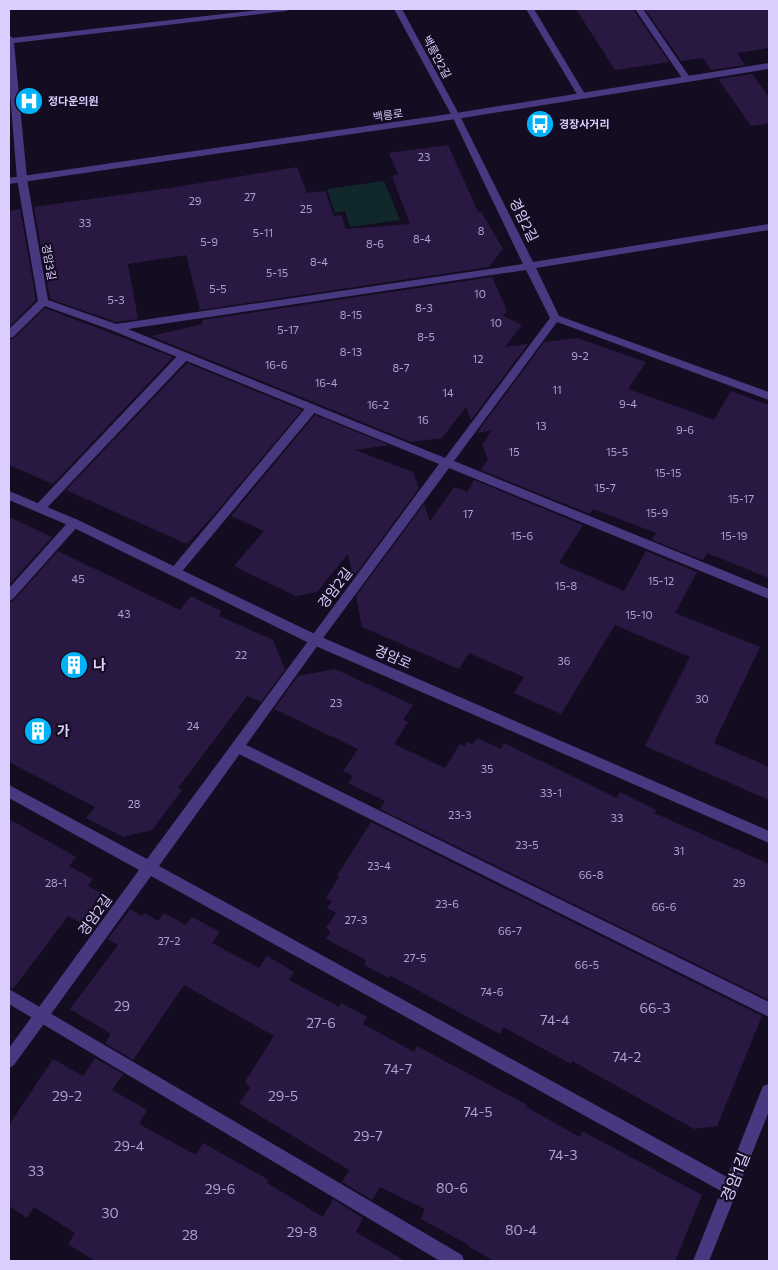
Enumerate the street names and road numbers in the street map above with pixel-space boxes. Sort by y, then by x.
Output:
street label: 백릉안2길 [421,33,454,80]
street label: 백릉로 [372,106,404,123]
street label: 경암2길 [507,195,542,244]
street label: 경암3길 [40,243,59,281]
street label: 경암2길 [314,564,355,611]
street label: 경암로 [372,641,414,672]
street label: 경암2길 [74,891,115,938]
street label: 경암1길 [716,1150,753,1204]

